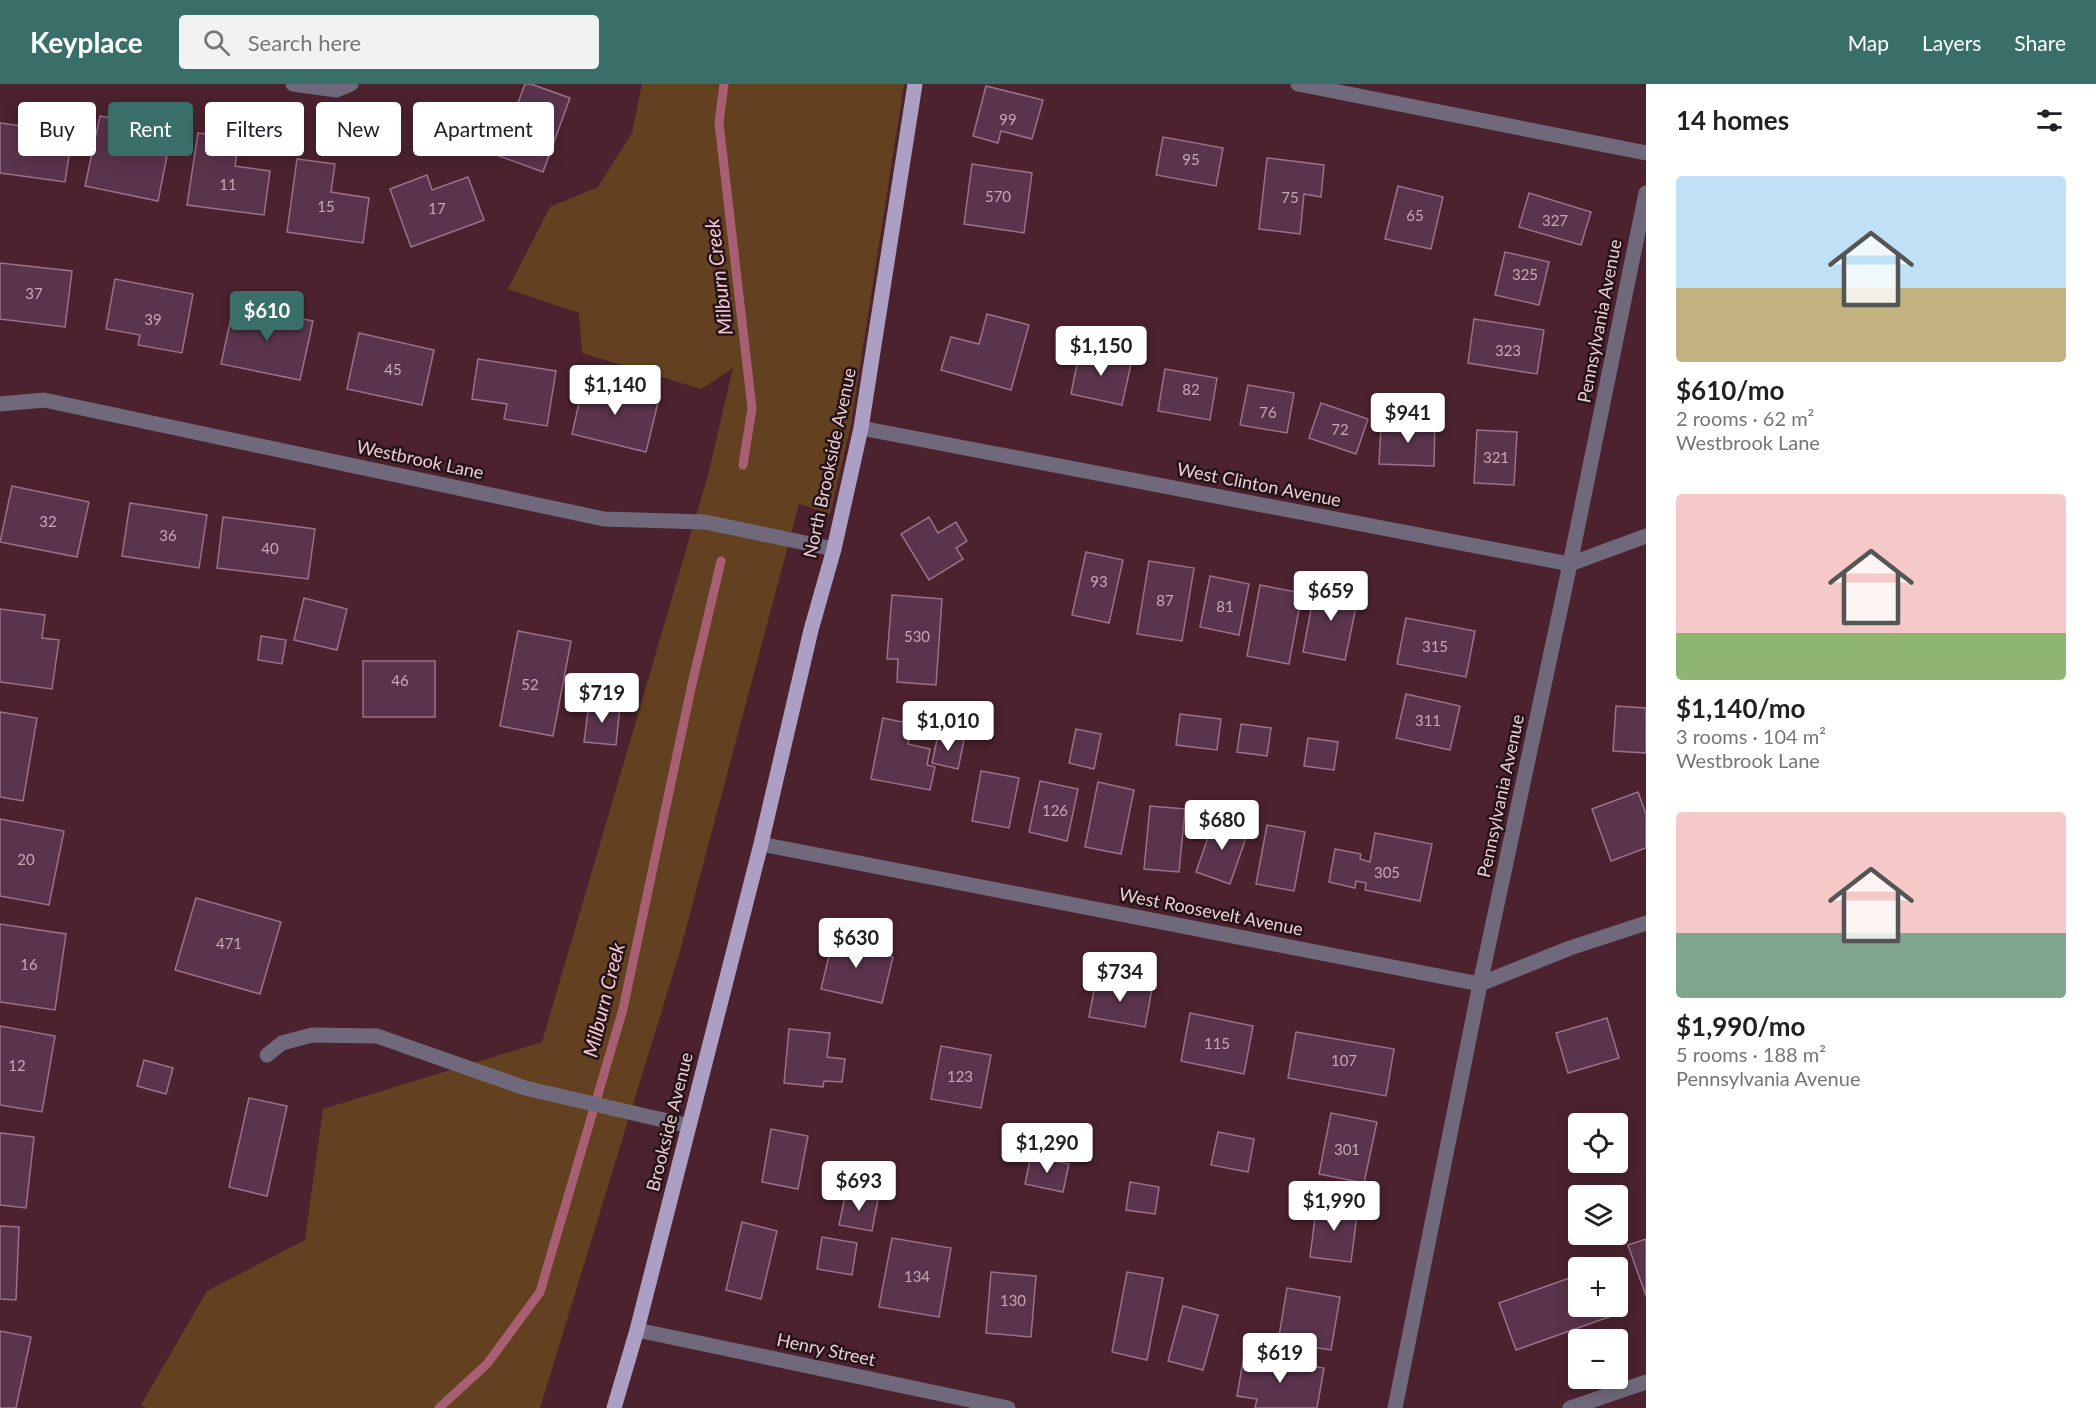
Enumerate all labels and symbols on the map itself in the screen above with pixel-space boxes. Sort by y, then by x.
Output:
house number: 99 [999,110,1017,128]
house number: 95 [1182,150,1200,168]
house number: 11 [219,175,237,193]
house number: 570 [985,187,1011,205]
house number: 75 [1281,188,1299,206]
house number: 15 [317,197,335,215]
house number: 17 [428,199,446,217]
house number: 65 [1406,206,1424,224]
house number: 327 [1542,211,1568,229]
water label: Milburn Creek [699,217,737,337]
street label: Pennsylvania Avenue [1572,237,1626,404]
house number: 325 [1512,265,1538,283]
house number: 37 [25,284,43,302]
pin: $610 [231,291,303,342]
house number: 39 [144,310,162,328]
pin: $1,150 [1052,326,1150,377]
house number: 323 [1495,341,1521,359]
house number: 45 [384,360,402,378]
pin: $1,140 [566,365,664,416]
street label: North Brookside Avenue [798,366,860,560]
house number: 82 [1182,380,1200,398]
pin: $941 [1372,393,1444,444]
house number: 76 [1259,403,1277,421]
house number: 72 [1331,420,1349,438]
street label: Westbrook Lane [355,435,486,483]
house number: 321 [1483,448,1509,466]
street label: West Clinton Avenue [1175,457,1343,511]
house number: 32 [39,512,57,530]
house number: 36 [159,526,177,544]
house number: 40 [261,539,279,557]
pin: $659 [1295,571,1367,622]
house number: 93 [1090,572,1108,590]
house number: 87 [1156,591,1174,609]
house number: 81 [1216,597,1234,615]
house number: 530 [904,627,930,645]
house number: 315 [1422,637,1448,655]
house number: 46 [391,671,409,689]
pin: $719 [566,673,638,724]
house number: 52 [521,675,539,693]
pin: $1,010 [899,701,997,752]
house number: 311 [1415,711,1441,729]
street label: Pennsylvania Avenue [1472,712,1528,879]
pin: $680 [1186,800,1258,851]
house number: 126 [1042,801,1068,819]
house number: 20 [17,850,35,868]
house number: 305 [1374,863,1400,881]
street label: West Roosevelt Avenue [1117,882,1305,940]
pin: $630 [820,918,892,969]
house number: 471 [216,934,242,952]
water label: Milburn Creek [577,940,629,1059]
pin: $734 [1084,952,1156,1003]
house number: 16 [20,955,38,973]
house number: 115 [1204,1034,1230,1052]
street label: Brookside Avenue [641,1050,697,1194]
house number: 107 [1331,1051,1357,1069]
house number: 12 [8,1056,26,1074]
house number: 123 [947,1067,973,1085]
pin: $1,290 [998,1123,1096,1174]
house number: 301 [1334,1140,1360,1158]
pin: $693 [823,1161,895,1212]
pin: $1,990 [1285,1181,1383,1232]
house number: 134 [904,1267,930,1285]
house number: 130 [1000,1291,1026,1309]
street label: Henry Street [775,1328,878,1370]
pin: $619 [1244,1333,1316,1384]

